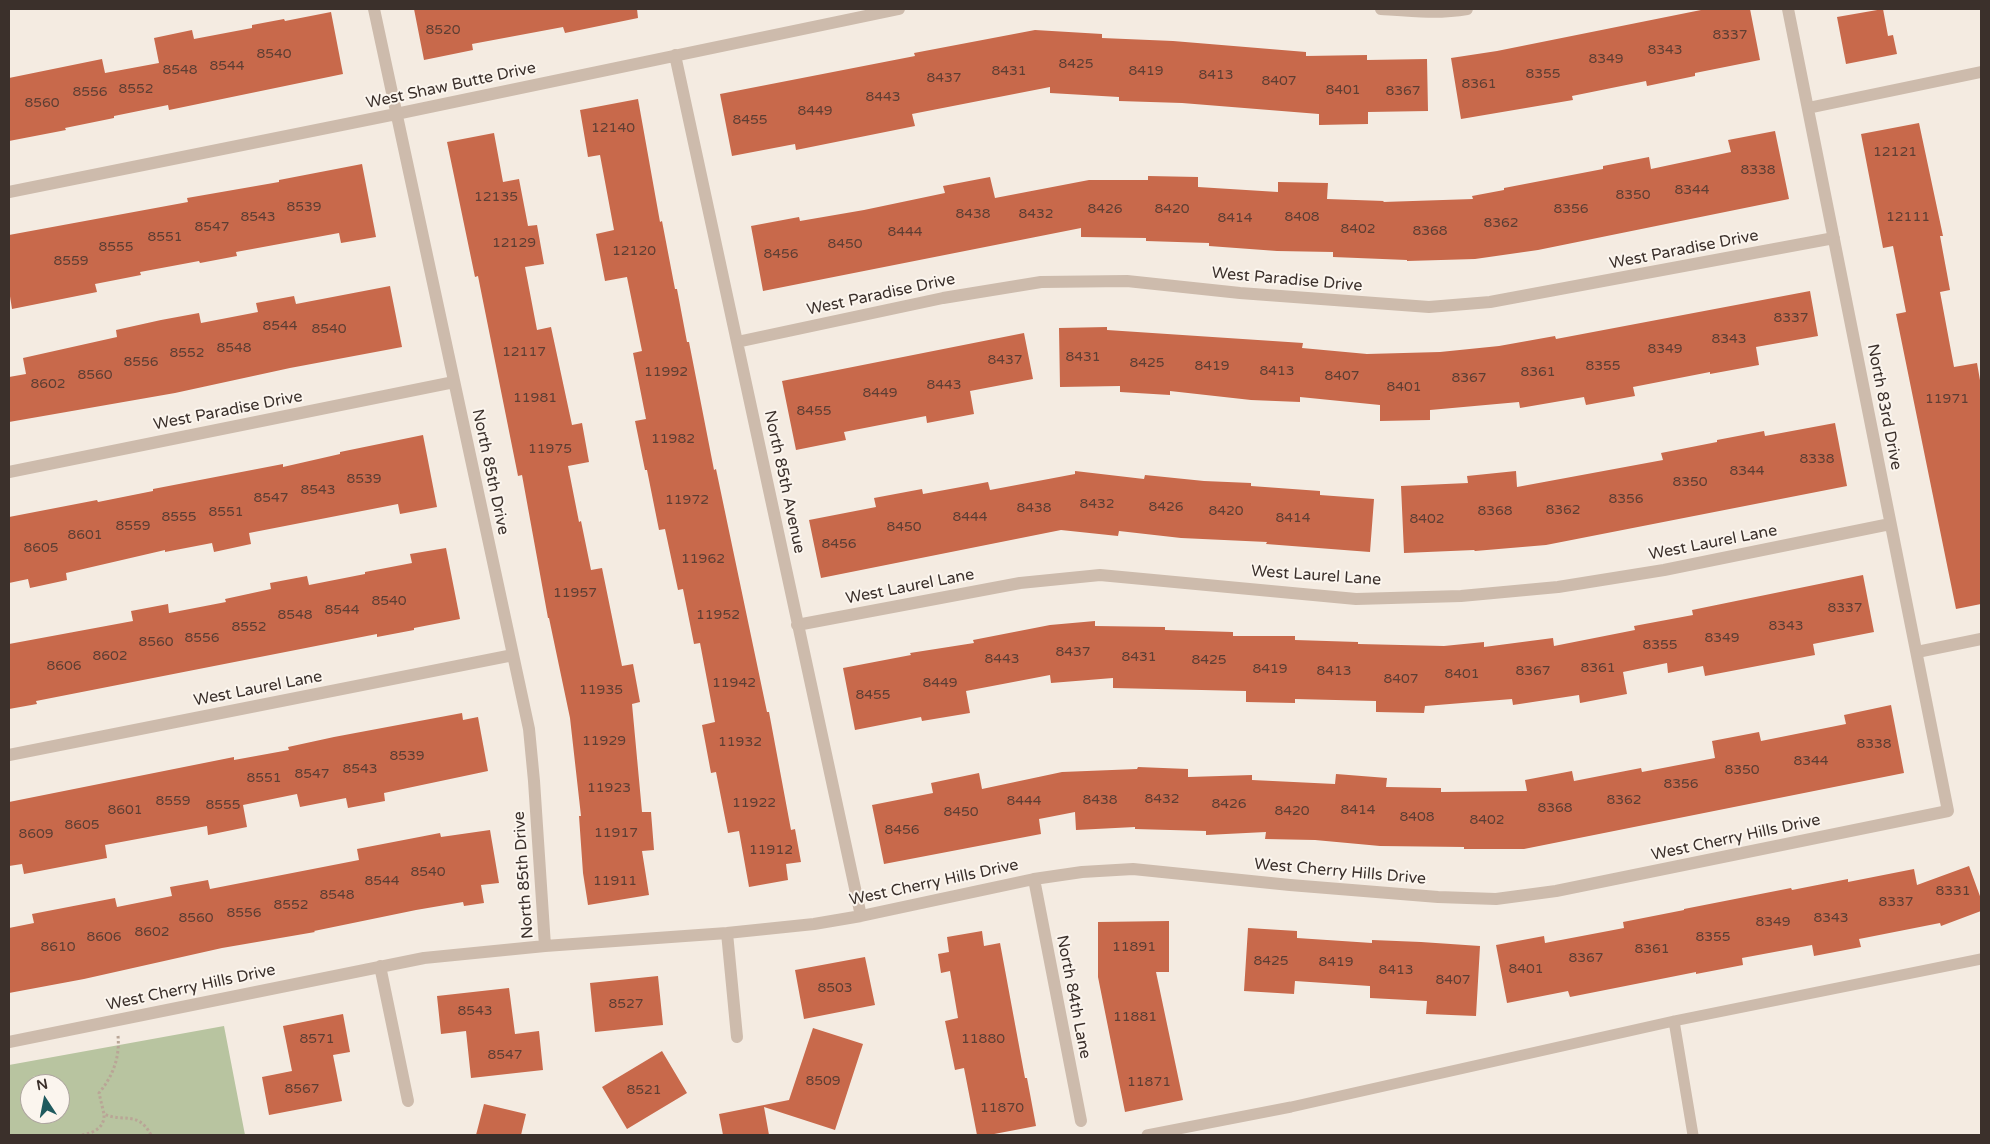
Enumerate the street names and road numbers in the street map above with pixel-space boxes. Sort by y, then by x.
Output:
street label: West Shaw Butte Drive [364,59,538,113]
street label: West Paradise Drive [1608,226,1760,274]
street label: West Paradise Drive [1211,264,1363,296]
street label: West Paradise Drive [805,270,957,320]
street label: North 83rd Drive [1862,342,1906,472]
street label: West Paradise Drive [152,387,304,435]
street label: North 85th Drive [467,407,513,537]
street label: North 85th Avenue [759,409,809,555]
street label: West Laurel Lane [1647,521,1779,565]
street label: West Laurel Lane [1250,562,1382,590]
street label: West Laurel Lane [844,565,976,609]
street label: West Laurel Lane [192,667,324,711]
street label: North 85th Drive [510,810,538,940]
street label: West Cherry Hills Drive [1650,811,1822,865]
street label: West Cherry Hills Drive [1253,855,1427,889]
street label: West Cherry Hills Drive [848,856,1020,910]
street label: North 84th Lane [1052,934,1094,1060]
street label: West Cherry Hills Drive [105,961,277,1015]

